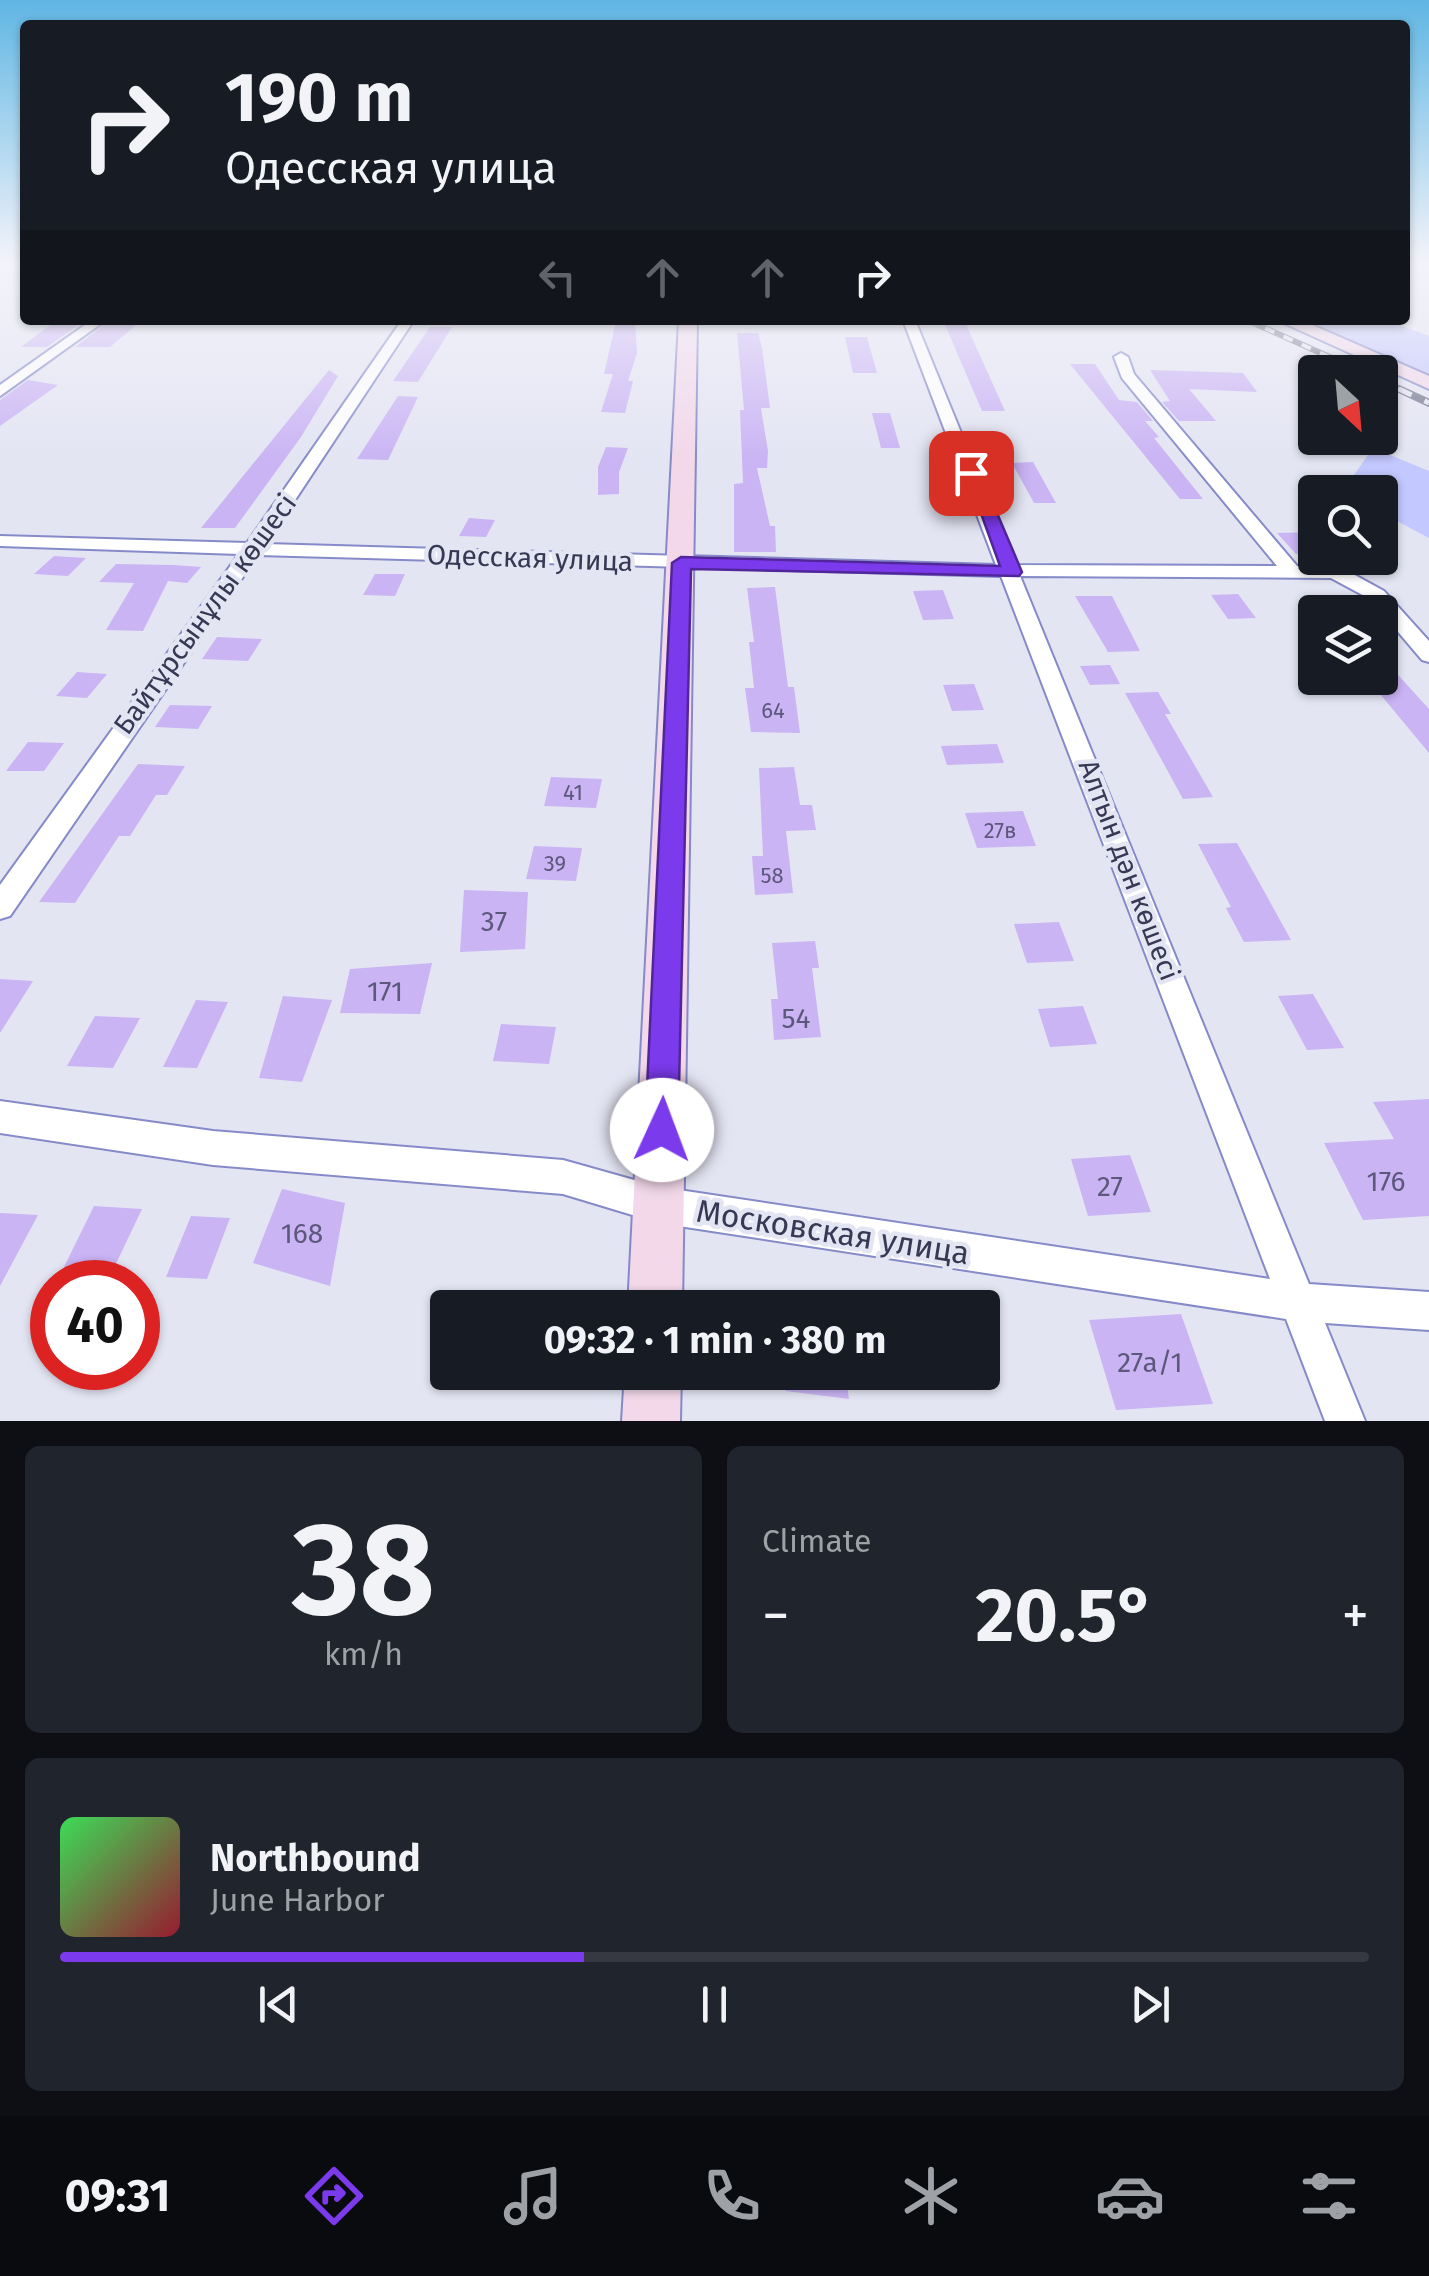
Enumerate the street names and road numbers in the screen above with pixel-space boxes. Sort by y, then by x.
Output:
street label: Байтұрсынұлы көшесі [107,487,303,741]
street label: Одесская улица [426,538,634,578]
street label: Алтын дән көшесі [1072,755,1186,985]
street label: Московская улица [694,1192,972,1272]

